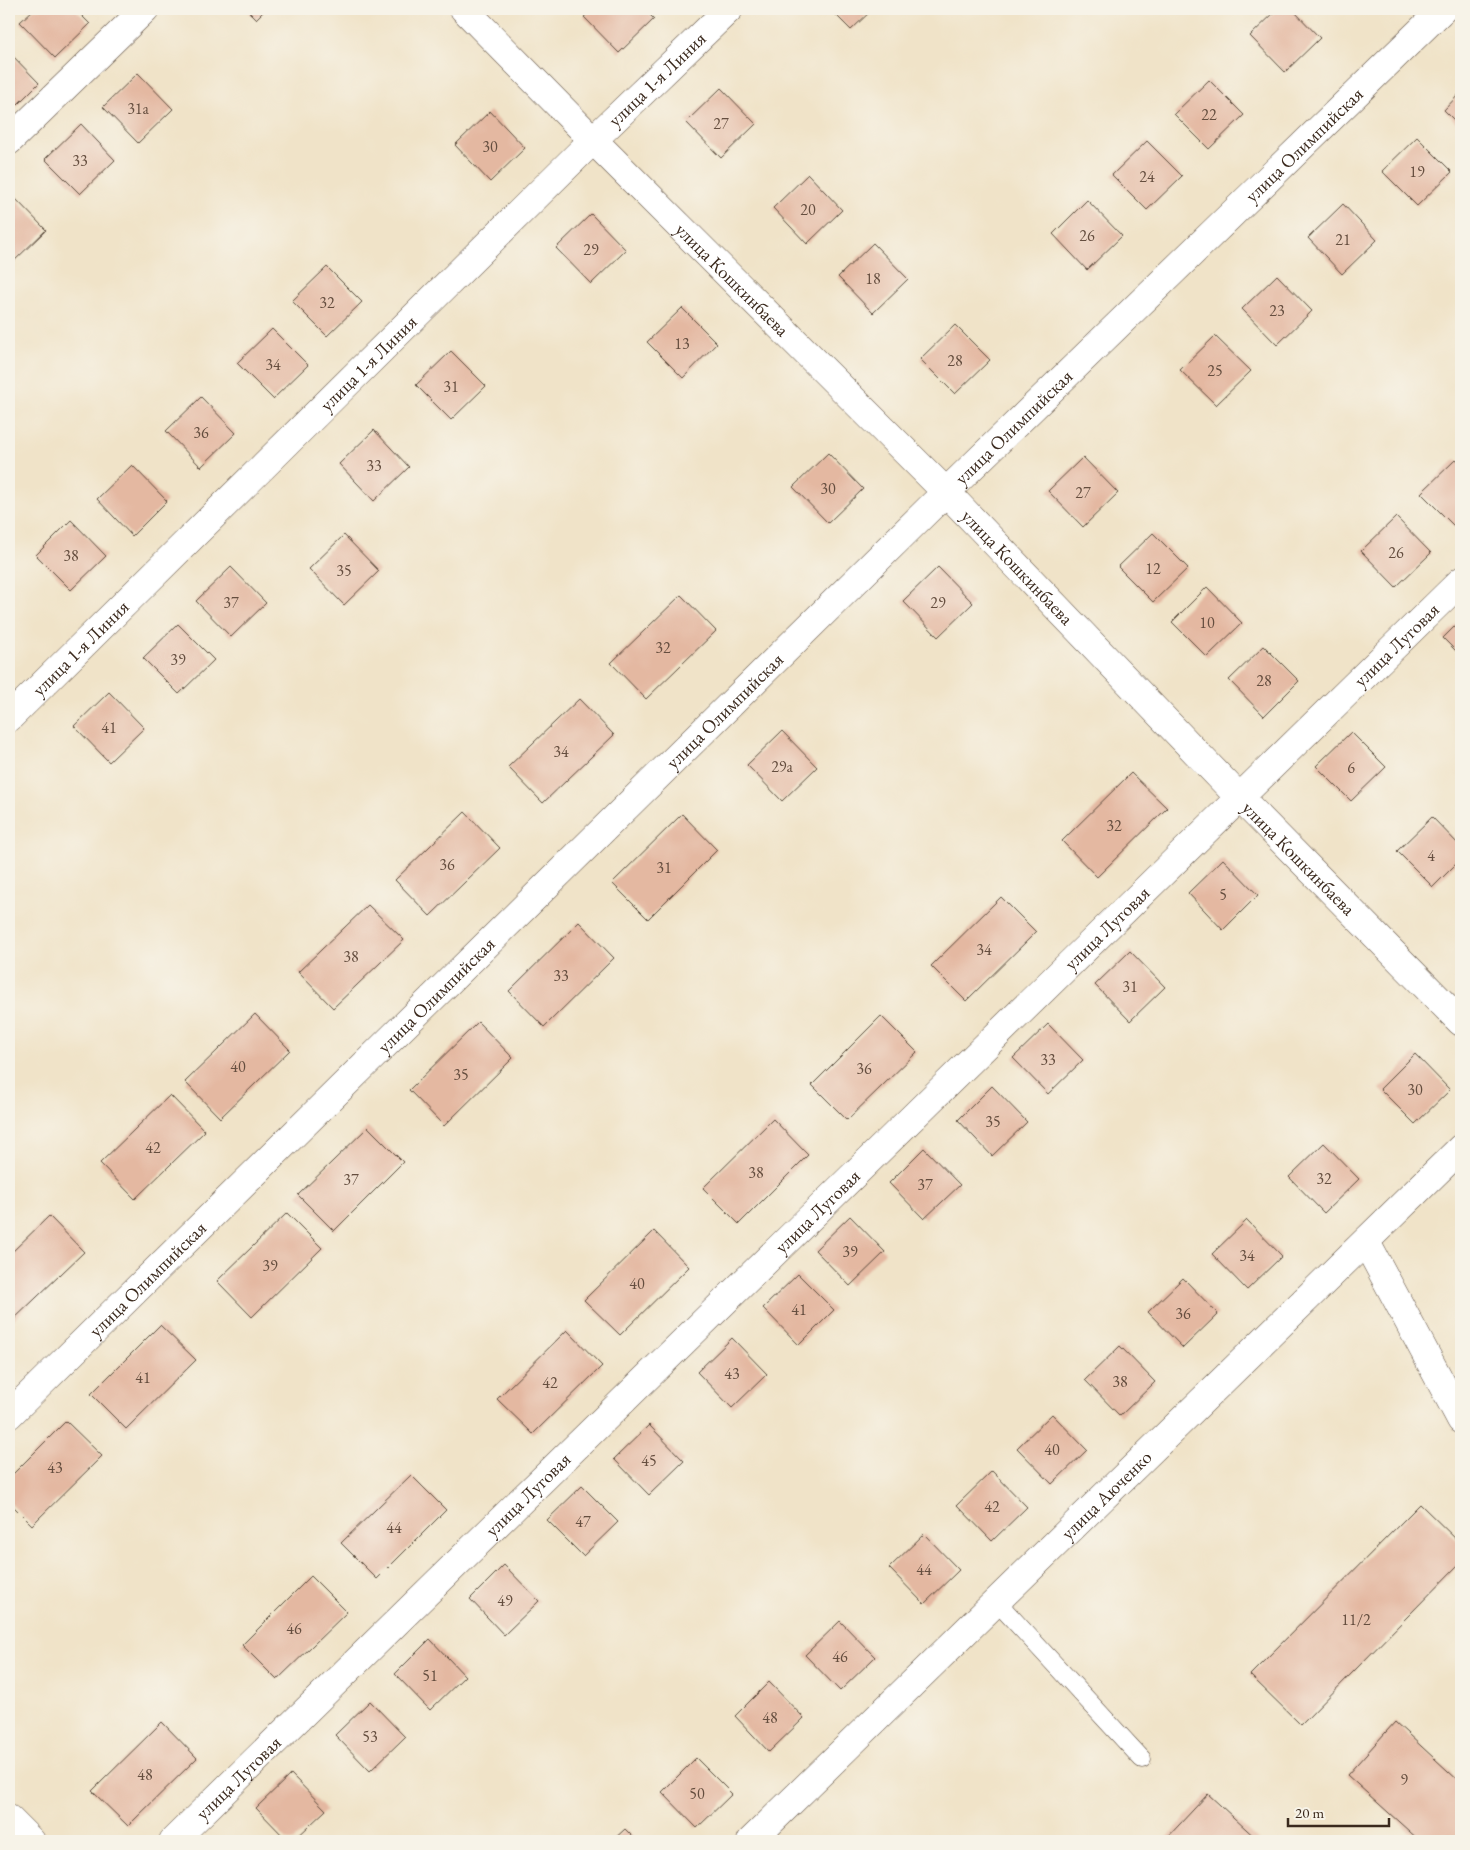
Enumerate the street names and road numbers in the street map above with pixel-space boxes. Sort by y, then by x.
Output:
street label: улица 1-я Линия [603,26,712,132]
street label: улица Олимпийская [1240,81,1369,208]
street label: улица Кошкинбаева [670,217,795,342]
street label: улица 1-я Линия [314,309,423,417]
street label: улица Олимпийская [949,364,1078,490]
street label: улица Кошкинбаева [956,504,1079,631]
street label: улица 1-я Линия [27,594,135,702]
street label: улица Луговая [1348,597,1445,692]
street label: улица Олимпийская [660,647,789,774]
street label: улица Кошкинбаева [1237,796,1361,921]
street label: улица Луговая [1059,880,1155,976]
street label: улица Олимпийская [372,931,501,1058]
street label: улица Луговая [769,1163,866,1259]
street label: улица Олимпийская [83,1215,212,1343]
street label: улица Аюченко [1055,1445,1157,1545]
street label: улица Луговая [480,1447,576,1542]
street label: улица Луговая [190,1730,287,1825]

